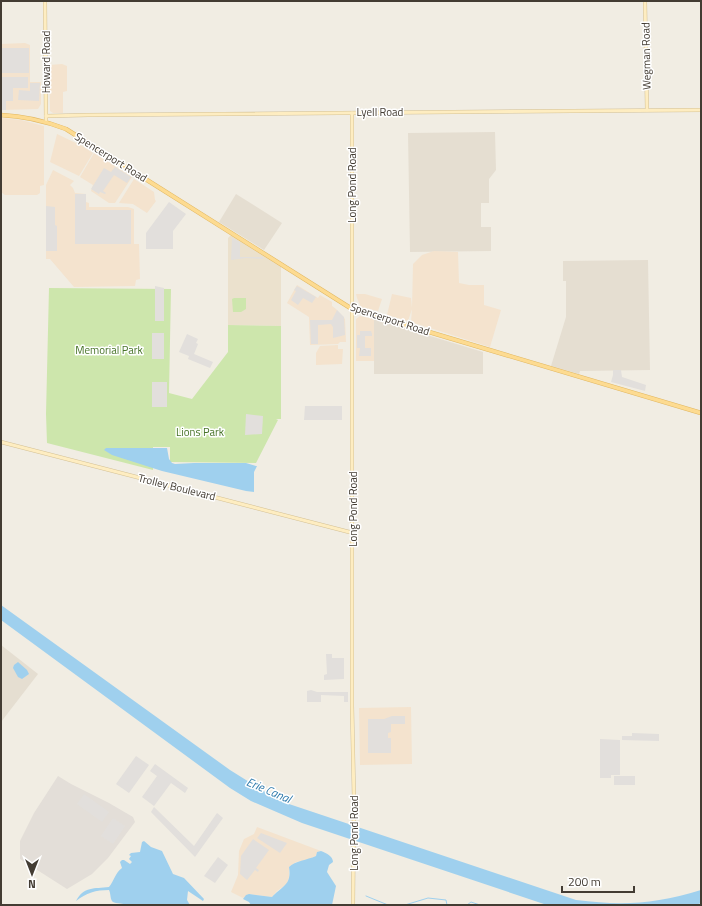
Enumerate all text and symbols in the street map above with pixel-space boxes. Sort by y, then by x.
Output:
street label: Wegman Road [637,22,655,90]
street label: Howard Road [38,30,54,93]
street label: Lyell Road [357,104,404,120]
street label: Spencerport Road [72,128,151,186]
street label: Long Pond Road [344,147,360,223]
street label: Spencerport Road [348,299,432,339]
park label: Memorial Park [75,342,143,358]
park label: Lions Park [176,424,225,440]
street label: Trolley Boulevard [137,470,218,504]
street label: Long Pond Road [345,471,361,547]
water label: Erie Canal [244,772,296,808]
street label: Long Pond Road [346,795,362,871]
north arrow [12,854,52,894]
scale bar [562,868,634,894]
text: 200 m [568,872,601,891]
text: N [28,876,36,892]

